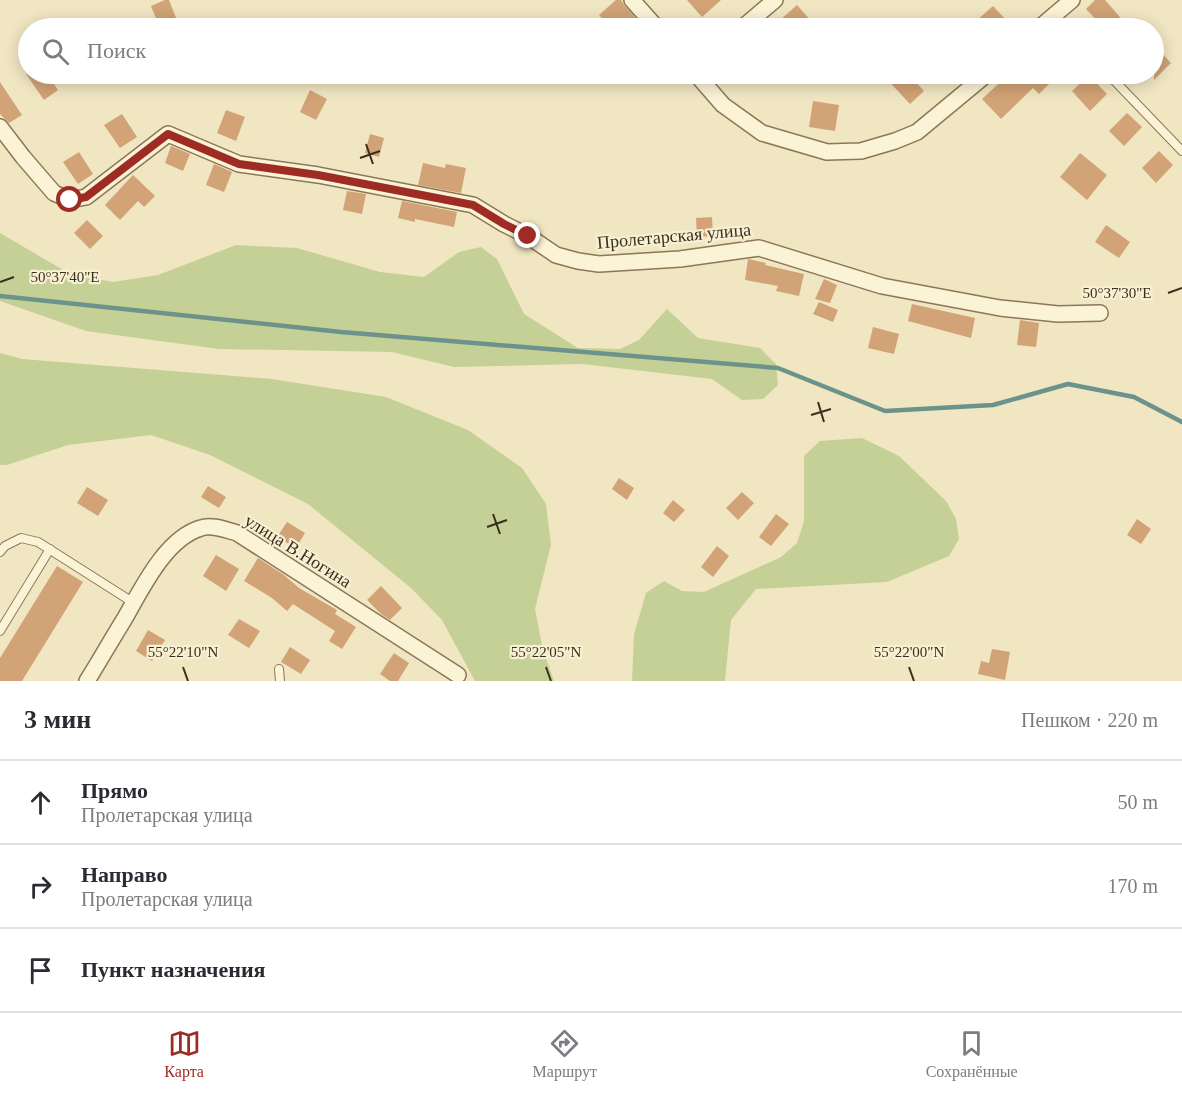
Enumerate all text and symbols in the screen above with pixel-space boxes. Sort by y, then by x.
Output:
search box [18,18,1164,84]
icon: search [39,35,72,68]
text: Поиск [87,38,146,63]
route start [56,186,82,212]
street label: Пролетарская улица [596,219,752,253]
route end [514,222,540,248]
text: 50°37'40"E [31,269,100,285]
text: 50°37'30"E [1083,285,1152,301]
street label: улица В.Ногина [241,510,355,592]
text: 55°22'10"N [148,644,218,660]
text: 55°22'05"N [511,644,581,660]
text: 55°22'00"N [874,644,944,660]
text: 3 мин [24,705,91,734]
text: Пешком · 220 m [1021,709,1158,731]
text: Прямо [81,778,148,803]
icon: ahead [24,786,57,819]
text: 50 m [1117,791,1158,813]
text: Пролетарская улица [81,804,253,826]
text: Направо [81,862,167,887]
icon: right [24,870,57,903]
text: 170 m [1107,875,1158,897]
text: Пролетарская улица [81,888,253,910]
icon: arrive [24,954,57,987]
text: Пункт назначения [81,957,266,982]
tab: Карта [164,1027,204,1081]
tab: Маршрут [533,1027,597,1081]
tab: Сохранённые [926,1027,1018,1081]

